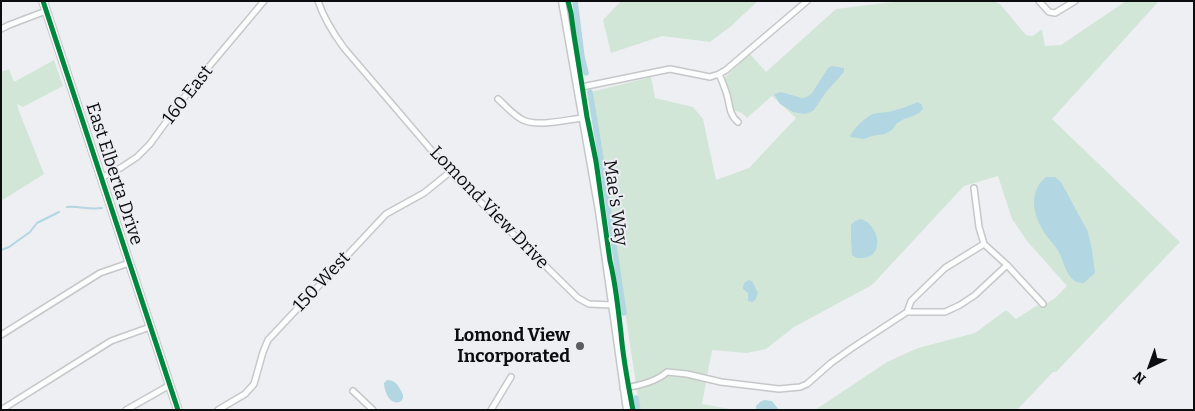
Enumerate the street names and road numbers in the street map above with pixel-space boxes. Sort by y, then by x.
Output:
street label: 160 East [158,61,218,129]
street label: East Elberta Drive [81,100,147,248]
street label: Lomond View Drive [425,142,553,274]
street label: Mae's Way [598,159,632,247]
street label: 150 West [289,248,355,316]

